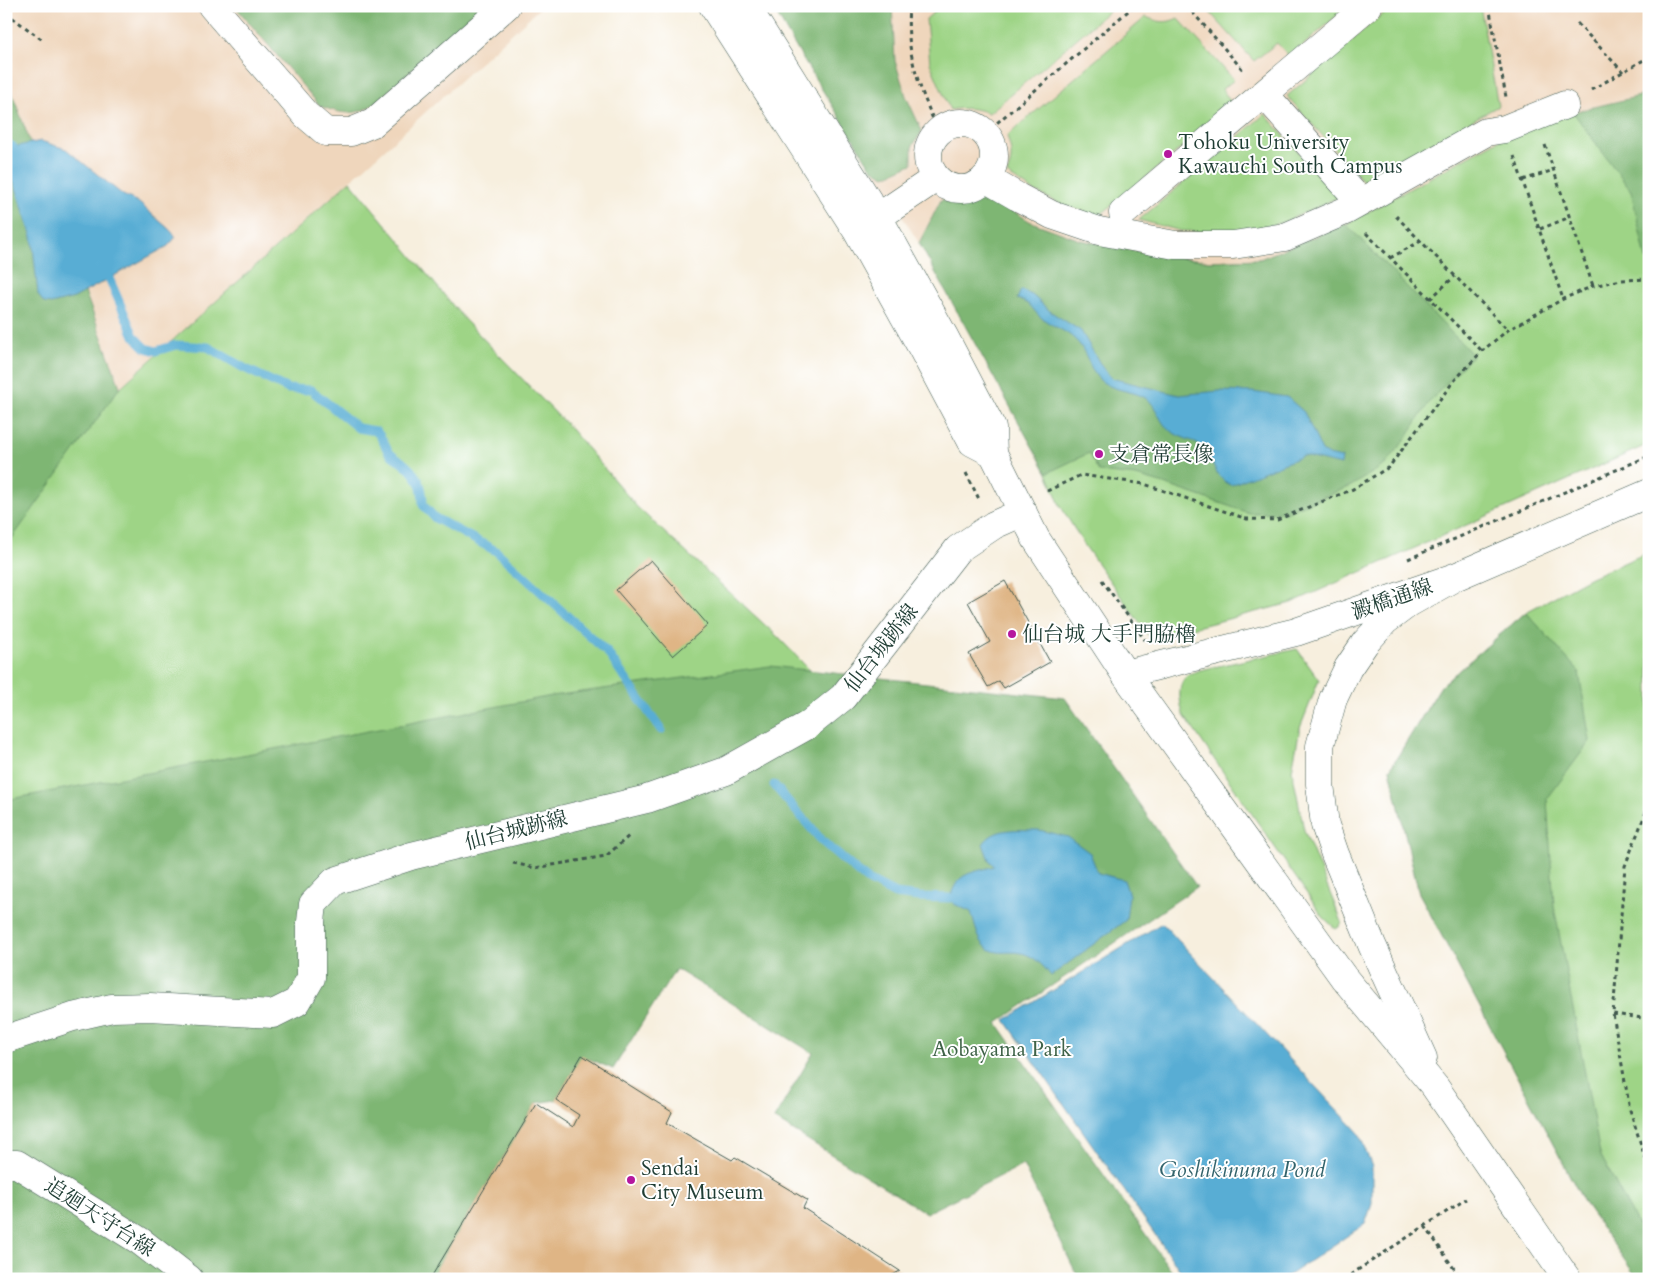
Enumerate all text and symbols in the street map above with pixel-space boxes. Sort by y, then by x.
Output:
place label: Tohoku University Kawauchi South Campus [1178,128,1403,181]
marker: Tohoku University Kawauchi South Campus [1162,148,1174,160]
place label: 支倉常長像 [1109,440,1214,469]
marker: 支倉常長像 [1093,448,1105,460]
street label: 澱橋通線 [1348,572,1437,627]
street label: 仙台城跡線 [838,598,925,699]
place label: 仙台城 大手門脇櫓 [1022,620,1196,649]
marker: 仙台城 大手門脇櫓 [1006,628,1018,640]
street label: 仙台城跡線 [462,804,571,857]
park label: Aobayama Park [932,1035,1073,1064]
place label: Sendai City Museum [641,1154,764,1207]
water label: Goshikinuma Pond [1159,1155,1327,1185]
street label: 追廻天守台線 [39,1171,160,1264]
marker: Sendai City Museum [625,1174,637,1186]

